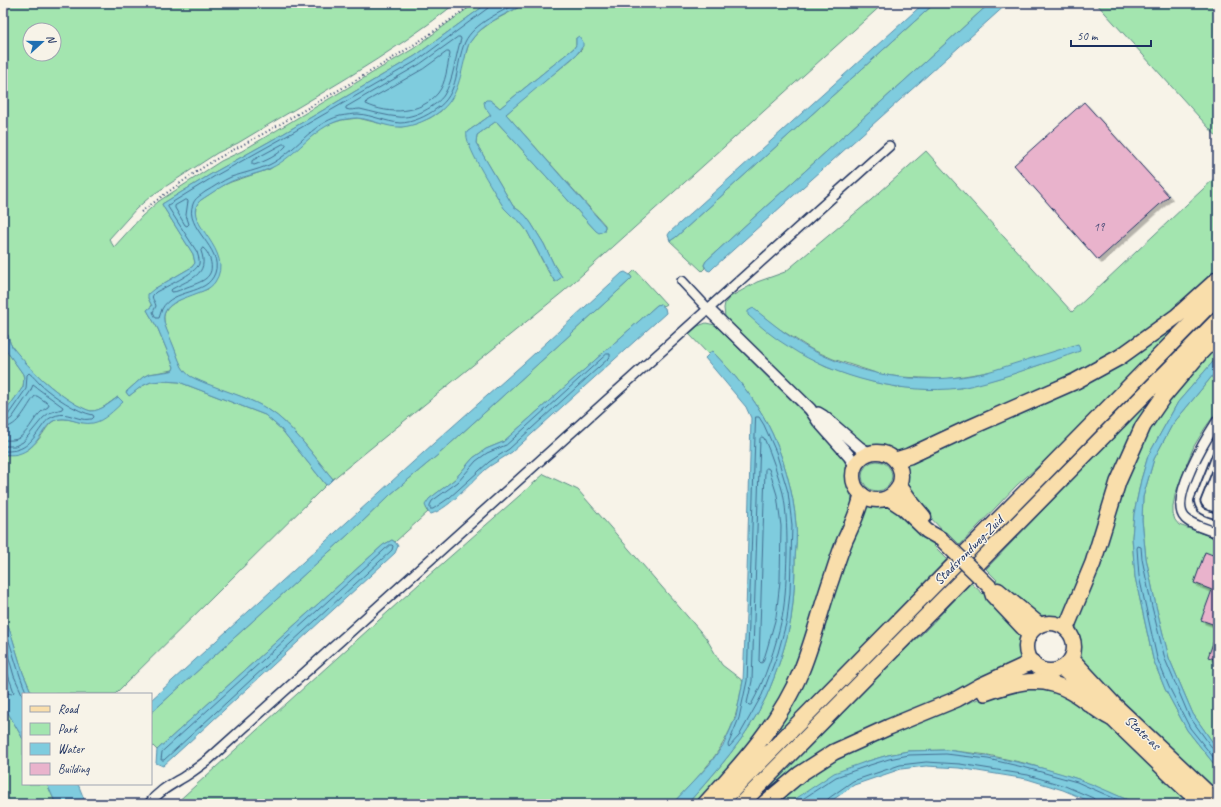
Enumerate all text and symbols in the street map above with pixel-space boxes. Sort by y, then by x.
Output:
north arrow [22,22,62,62]
scale bar [1071,22,1151,48]
text: 50 m [1077,28,1099,44]
text: N [44,33,60,46]
house number: 19 [1094,219,1106,235]
street label: Stadsrondweg-Zuid [930,510,1008,589]
legend [22,693,152,785]
text: Road [58,701,80,717]
street label: State-as [1121,712,1165,754]
text: Park [58,721,79,737]
text: Water [58,741,86,757]
text: Building [58,761,90,777]

